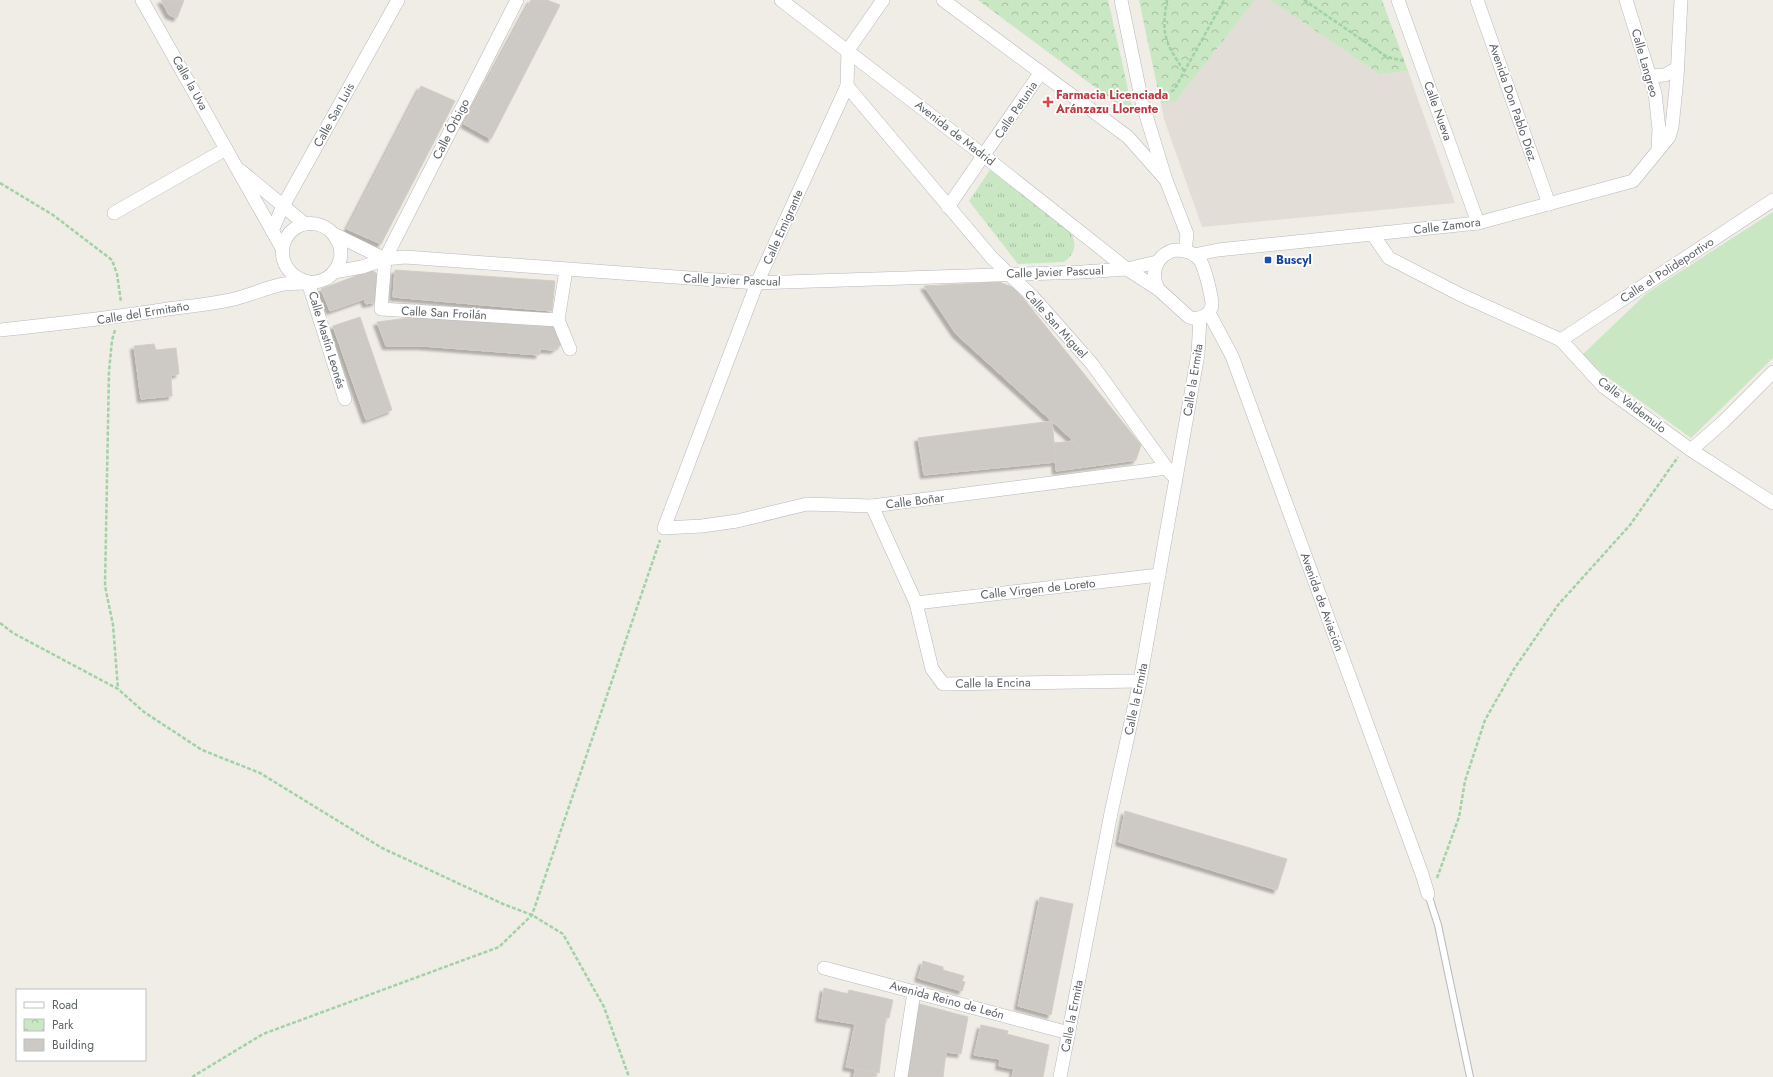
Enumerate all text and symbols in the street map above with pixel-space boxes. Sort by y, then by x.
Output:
street label: Calle Langreo [1627,27,1663,100]
street label: Avenida Don Pablo Díez [1484,41,1542,164]
street label: Calle la Uva [168,52,213,114]
street label: Calle Petunia [990,77,1042,142]
street label: Calle San Luis [309,79,359,150]
street label: Calle Nueva [1419,79,1457,143]
place label: Farmacia Licenciada Aránzazu Llorente [1055,86,1168,118]
street label: Calle Órbigo [428,95,474,163]
street label: Avenida de Madrid [911,96,999,170]
marker: Farmacia Licenciada Aránzazu Llorente [1043,97,1053,107]
street label: Calle Emigrante [758,187,808,267]
street label: Calle Zamora [1412,213,1482,239]
street label: Calle el Polideportivo [1617,233,1718,307]
place label: Buscyl [1276,251,1312,269]
marker: Buscyl [1263,255,1273,265]
street label: Calle Javier Pascual [1006,261,1104,283]
street label: Calle Javier Pascual [683,269,781,291]
street label: Calle San Miguel [1020,286,1092,362]
street label: Calle Mastín Leonés [304,289,350,391]
street label: Calle del Ermitaño [95,297,191,329]
street label: Calle San Froilán [401,302,487,324]
street label: Calle la Ermita [1178,342,1208,418]
street label: Calle Valdemulo [1594,372,1670,438]
street label: Calle Boñar [885,488,946,514]
street label: Avenida de Aviación [1296,550,1348,654]
street label: Calle Virgen de Loreto [980,574,1097,604]
street label: Calle la Ermita [1120,661,1152,737]
street label: Calle la Encina [955,673,1031,693]
street label: Avenida Reino de León [888,976,1006,1024]
street label: Calle la Ermita [1056,978,1088,1054]
legend [16,989,146,1061]
text: Road [52,996,78,1014]
text: Park [52,1016,74,1034]
text: Building [52,1036,94,1054]

